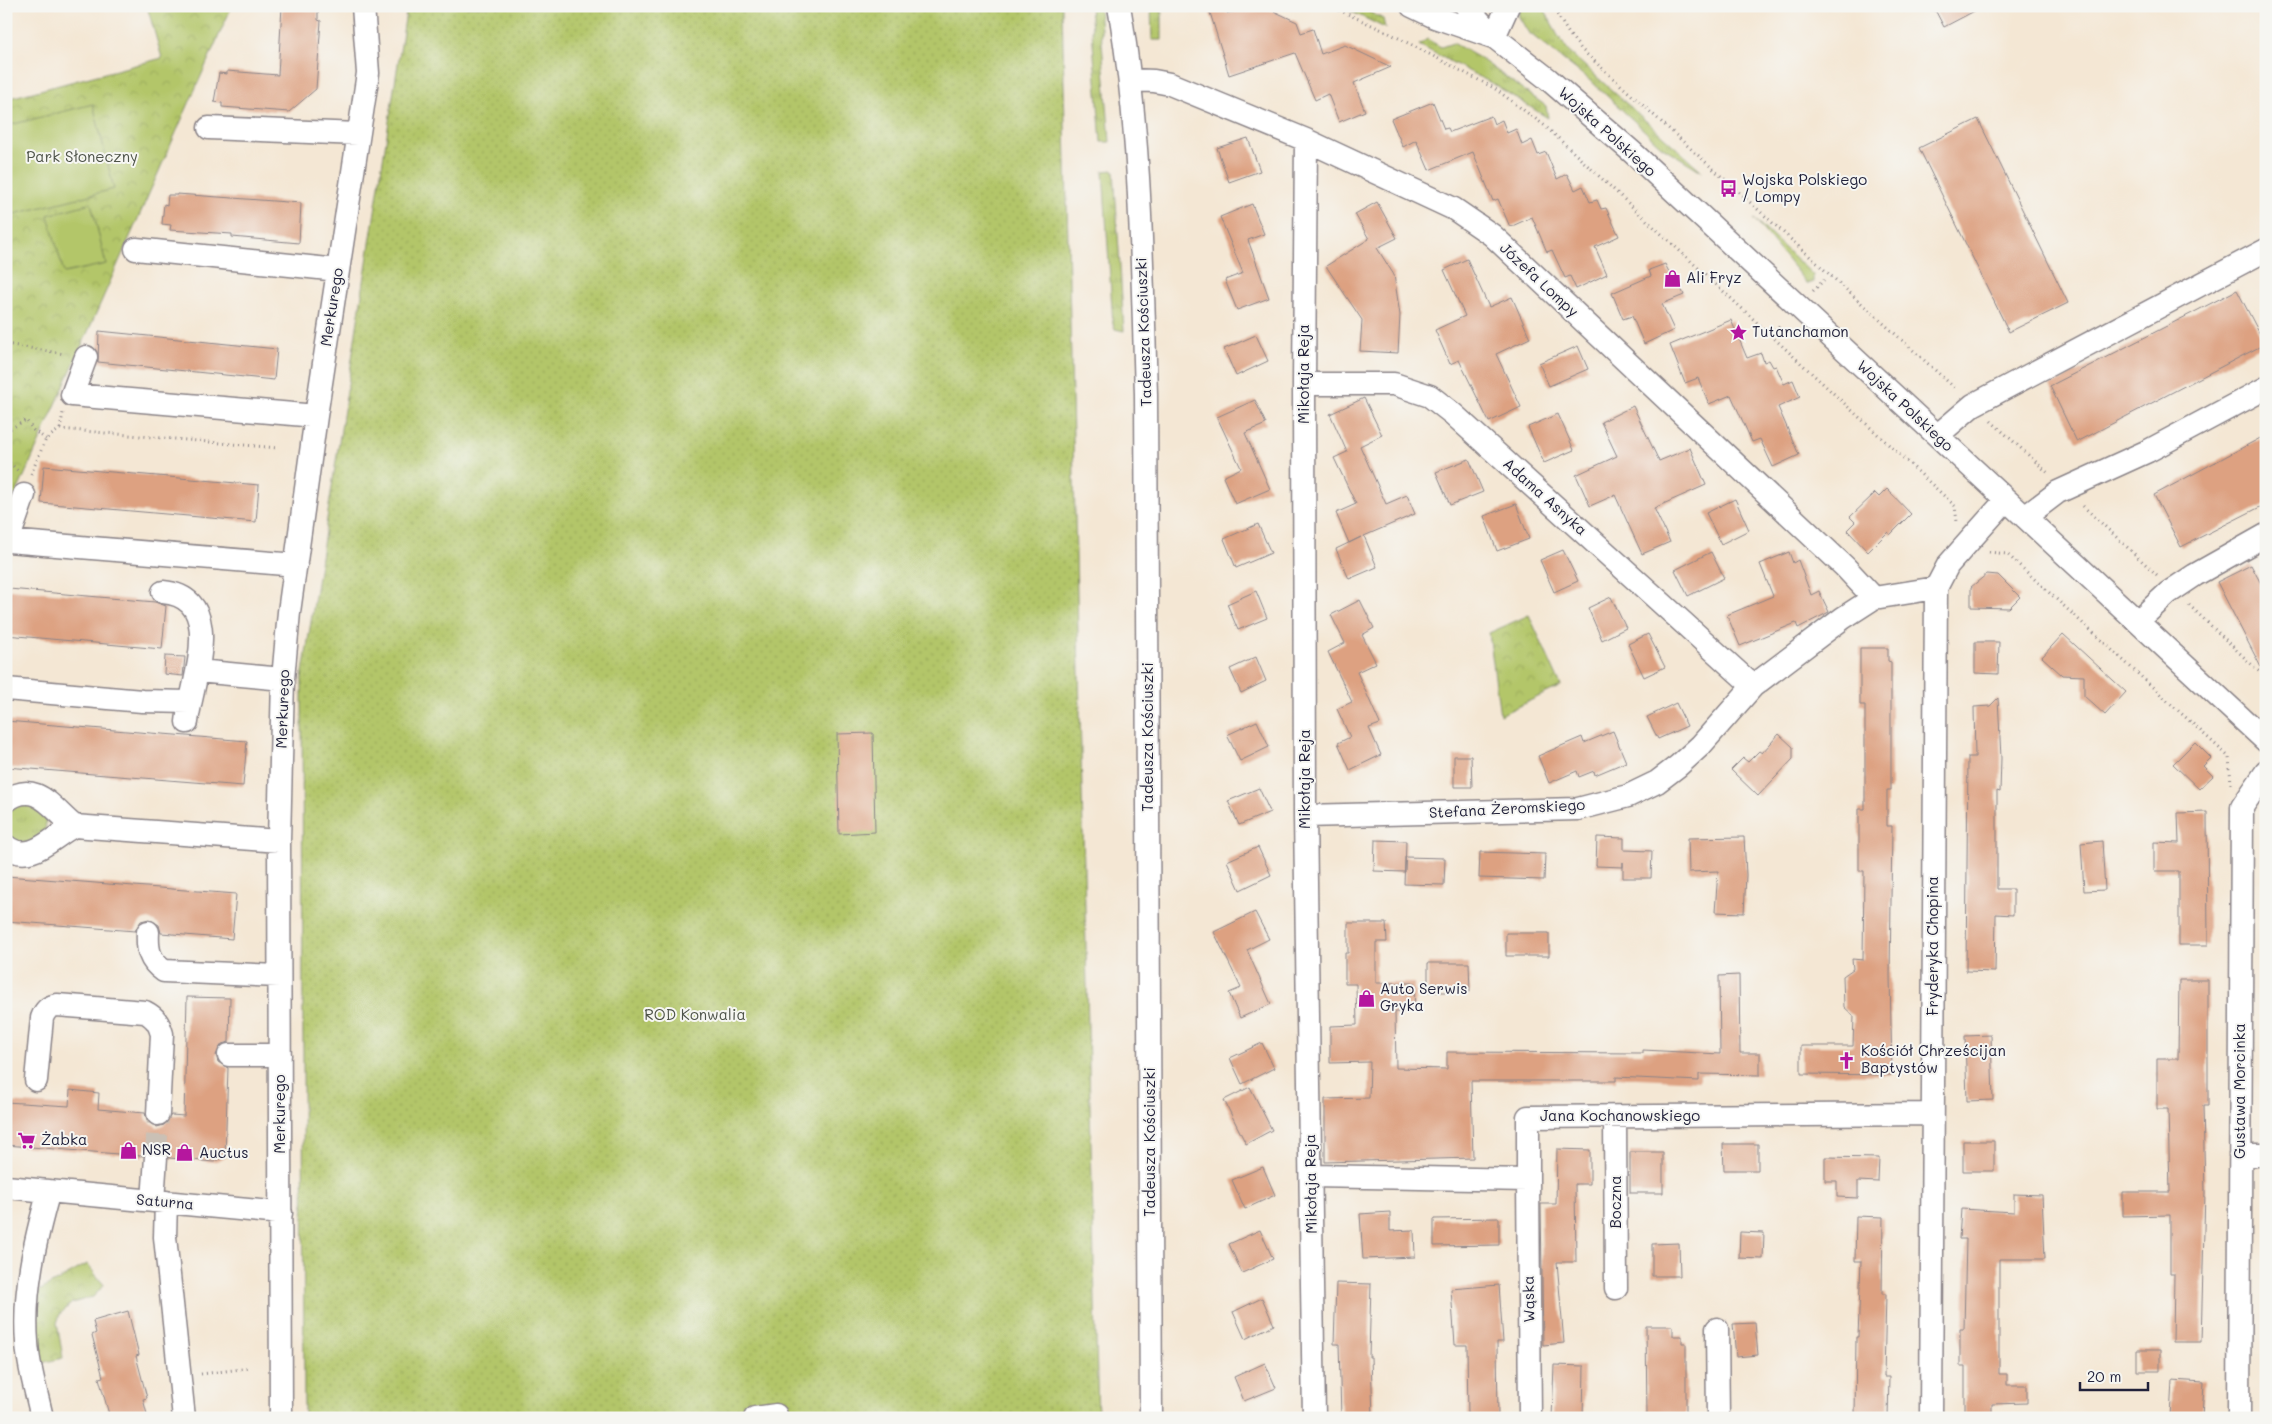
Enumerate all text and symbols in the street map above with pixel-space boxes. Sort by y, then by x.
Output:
street label: Wojska Polskiego [1555,82,1661,181]
park label: Park Słoneczny [26,146,138,166]
place label: Wojska Polskiego / Lompy [1742,169,1867,206]
bus stop icon: Wojska Polskiego / Lompy [1718,179,1738,199]
street label: Józefa Lompy [1496,238,1583,321]
street label: Tadeusza Kościuszki [1130,257,1156,407]
street label: Merkurego [315,266,347,348]
place label: Ali Fryz [1686,267,1742,287]
shop icon: Ali Fryz [1662,268,1682,288]
place label: Tutanchamon [1752,321,1849,341]
place icon: Tutanchamon [1728,322,1748,342]
street label: Mikołaja Reja [1293,324,1313,424]
street label: Wojska Polskiego [1853,355,1958,455]
street label: Adama Asnyka [1499,453,1592,539]
street label: Tadeusza Kościuszki [1137,662,1157,812]
street label: Merkurego [271,669,293,749]
street label: Mikołaja Reja [1294,729,1314,829]
street label: Stefana Żeromskiego [1428,794,1586,822]
street label: Fryderyka Chopina [1922,876,1942,1016]
place label: Auto Serwis Gryka [1380,978,1468,1015]
shop icon: Auto Serwis Gryka [1356,988,1376,1008]
park label: ROD Konwalia [644,1004,746,1024]
street label: Gustawa Morcinka [2229,1023,2249,1159]
place label: Kościół Chrześcijan Baptystów [1861,1040,2006,1077]
church icon: Kościół Chrześcijan Baptystów [1837,1050,1857,1070]
street label: Tadeusza Kościuszki [1139,1067,1159,1217]
street label: Merkurego [269,1074,289,1154]
street label: Jana Kochanowskiego [1540,1105,1700,1125]
place label: Żabka [41,1129,87,1149]
supermarket icon: Żabka [17,1130,37,1150]
street label: Mikołaja Reja [1299,1134,1321,1234]
place label: NSR [142,1139,171,1159]
shop icon: NSR [118,1140,138,1160]
place label: Auctus [199,1142,249,1162]
shop icon: Auctus [175,1143,195,1163]
street label: Boczna [1605,1175,1625,1229]
street label: Saturna [135,1189,195,1213]
street label: Wąska [1518,1275,1538,1323]
scale bar [2080,1359,2147,1391]
text: 20 m [2087,1366,2121,1386]

